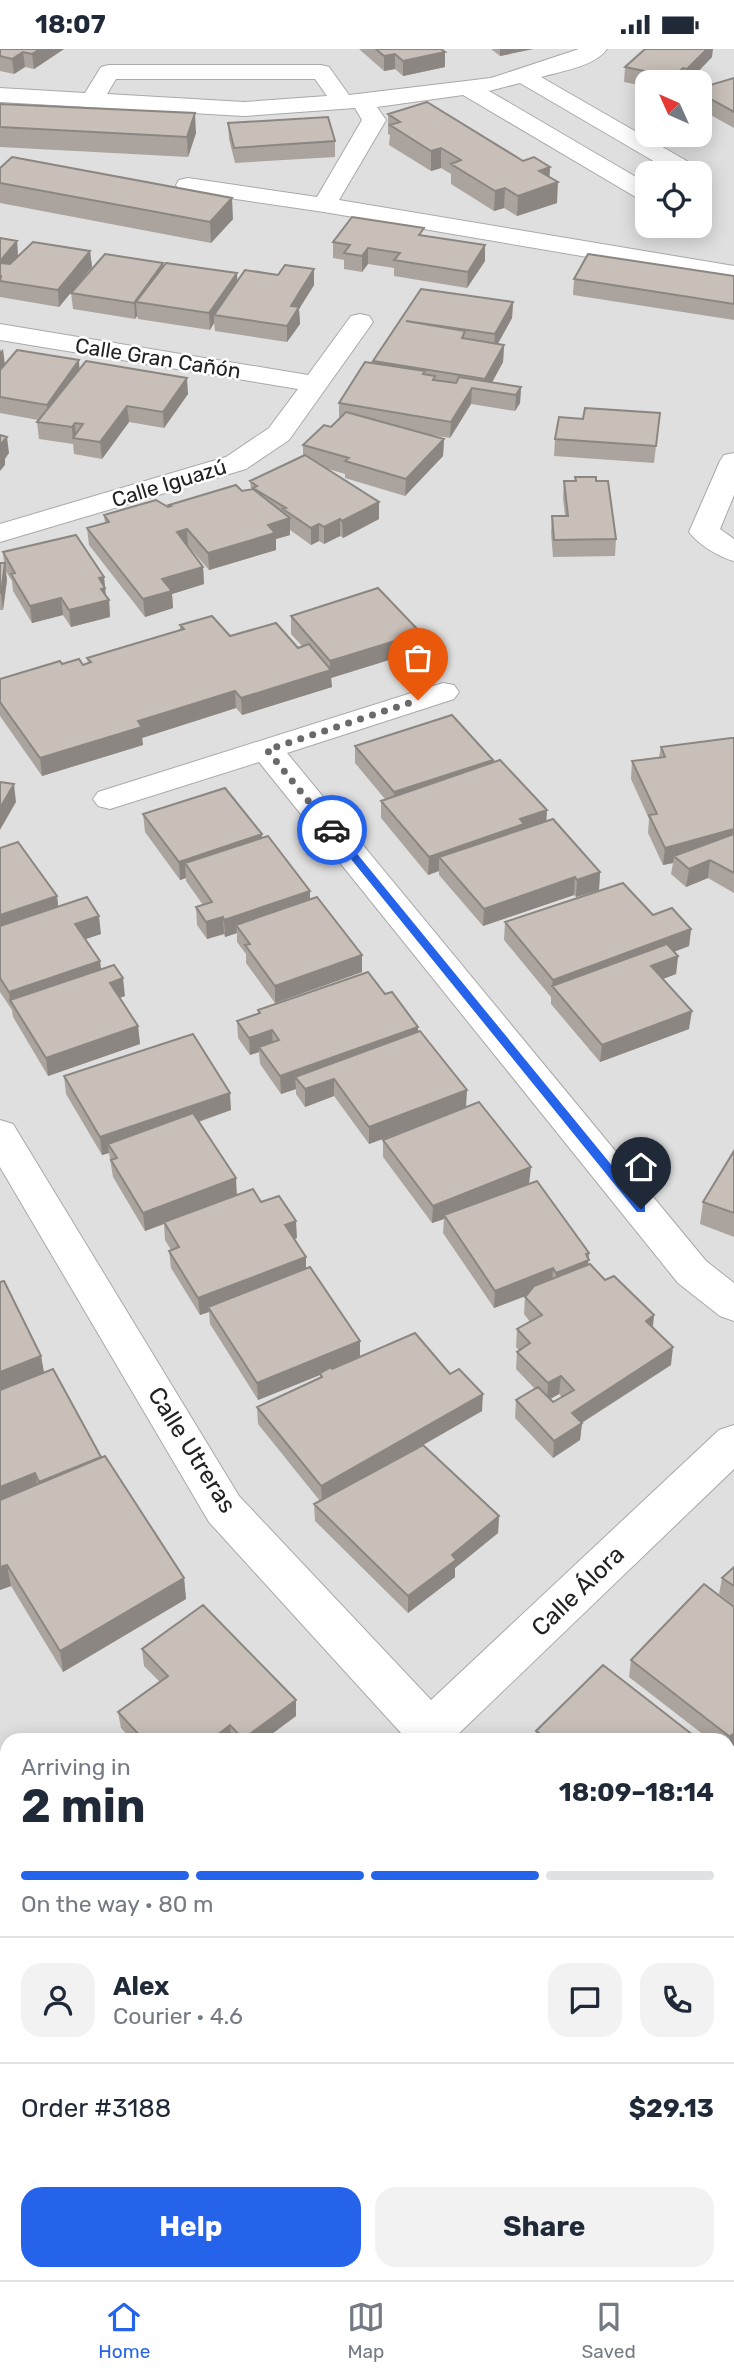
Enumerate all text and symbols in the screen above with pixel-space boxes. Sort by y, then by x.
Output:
text: 18:07 [35,9,106,40]
north arrow [635,70,712,147]
map controls [635,70,712,238]
button: locate [635,161,712,238]
street label: Calle Gran Cañón [73,333,243,383]
street label: Calle Iguazú [109,454,229,512]
pin [388,628,448,700]
icon: bag [399,639,437,677]
courier [297,795,367,865]
icon: car [313,811,351,849]
pin [611,1137,671,1209]
icon: home [622,1148,660,1186]
street label: Calle Utreras [142,1382,242,1518]
street label: Calle Álora [526,1540,630,1642]
text: Arriving in [21,1753,131,1781]
text: 18:09–18:14 [559,1777,714,1808]
text: 2 min [21,1779,146,1834]
text: On the way · 80 m [21,1890,213,1918]
button: person [21,1963,95,2037]
button: chat [548,1963,622,2037]
button: phone [640,1963,714,2037]
text: Alex [113,1971,169,2002]
text: Courier · 4.6 [113,2002,243,2030]
text: Order #3188 [21,2093,171,2124]
text: $29.13 [629,2093,714,2124]
button: Help [21,2187,361,2267]
button: Share [375,2187,714,2267]
tab: Home [98,2298,150,2363]
tab: Map [347,2298,385,2363]
tab: Saved [581,2298,636,2363]

